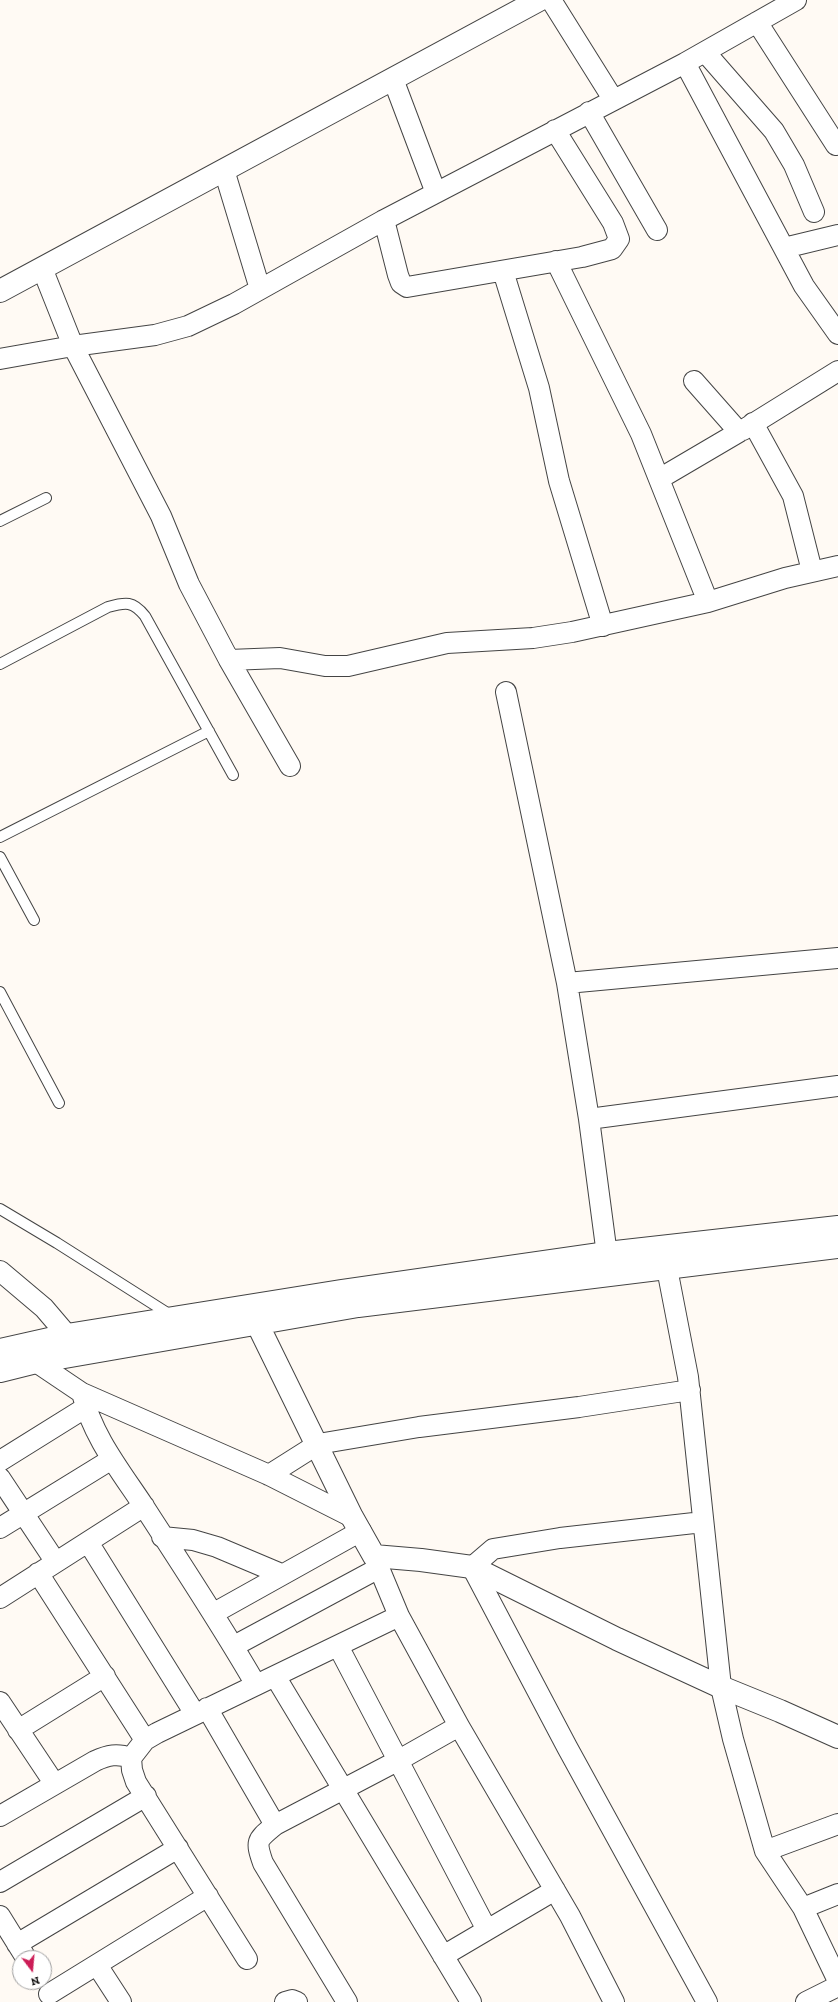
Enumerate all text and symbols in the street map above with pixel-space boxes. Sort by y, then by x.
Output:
north arrow [12,1950,52,1990]
text: N [29,1974,41,1988]

